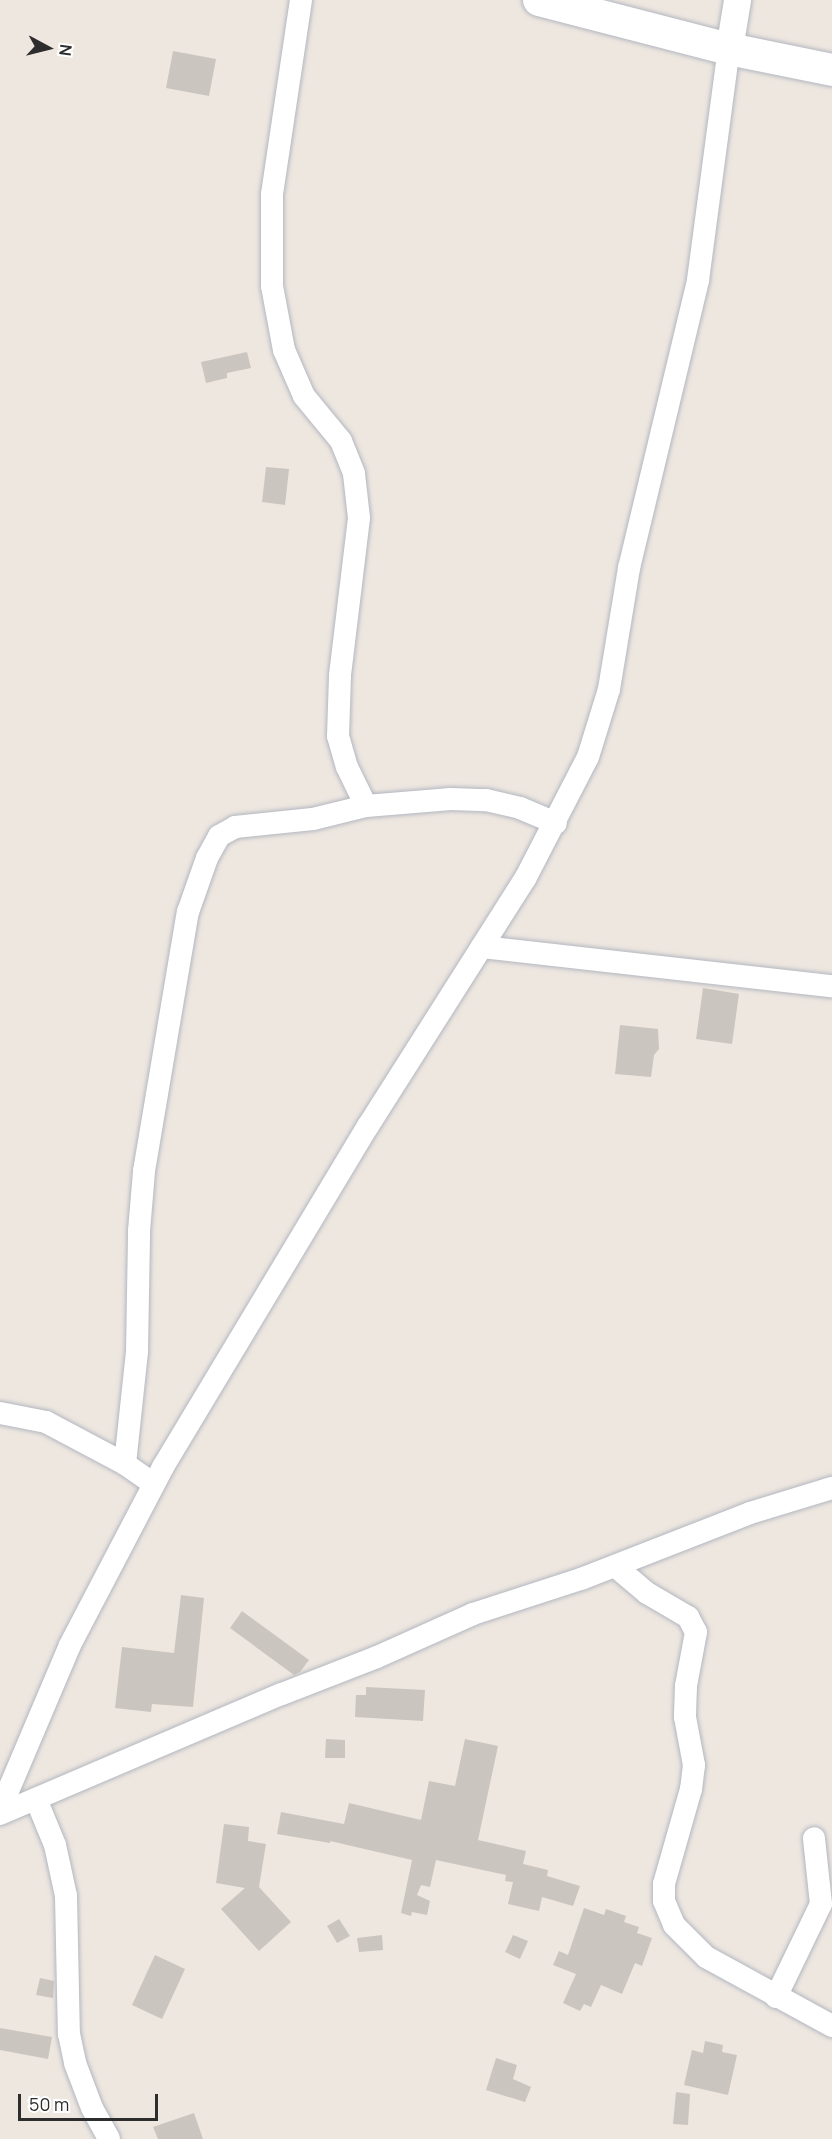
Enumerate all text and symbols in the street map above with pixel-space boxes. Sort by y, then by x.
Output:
north arrow [18,18,78,78]
text: N [54,43,77,57]
scale bar [21,2082,160,2120]
text: 50 m [29,2092,69,2116]

